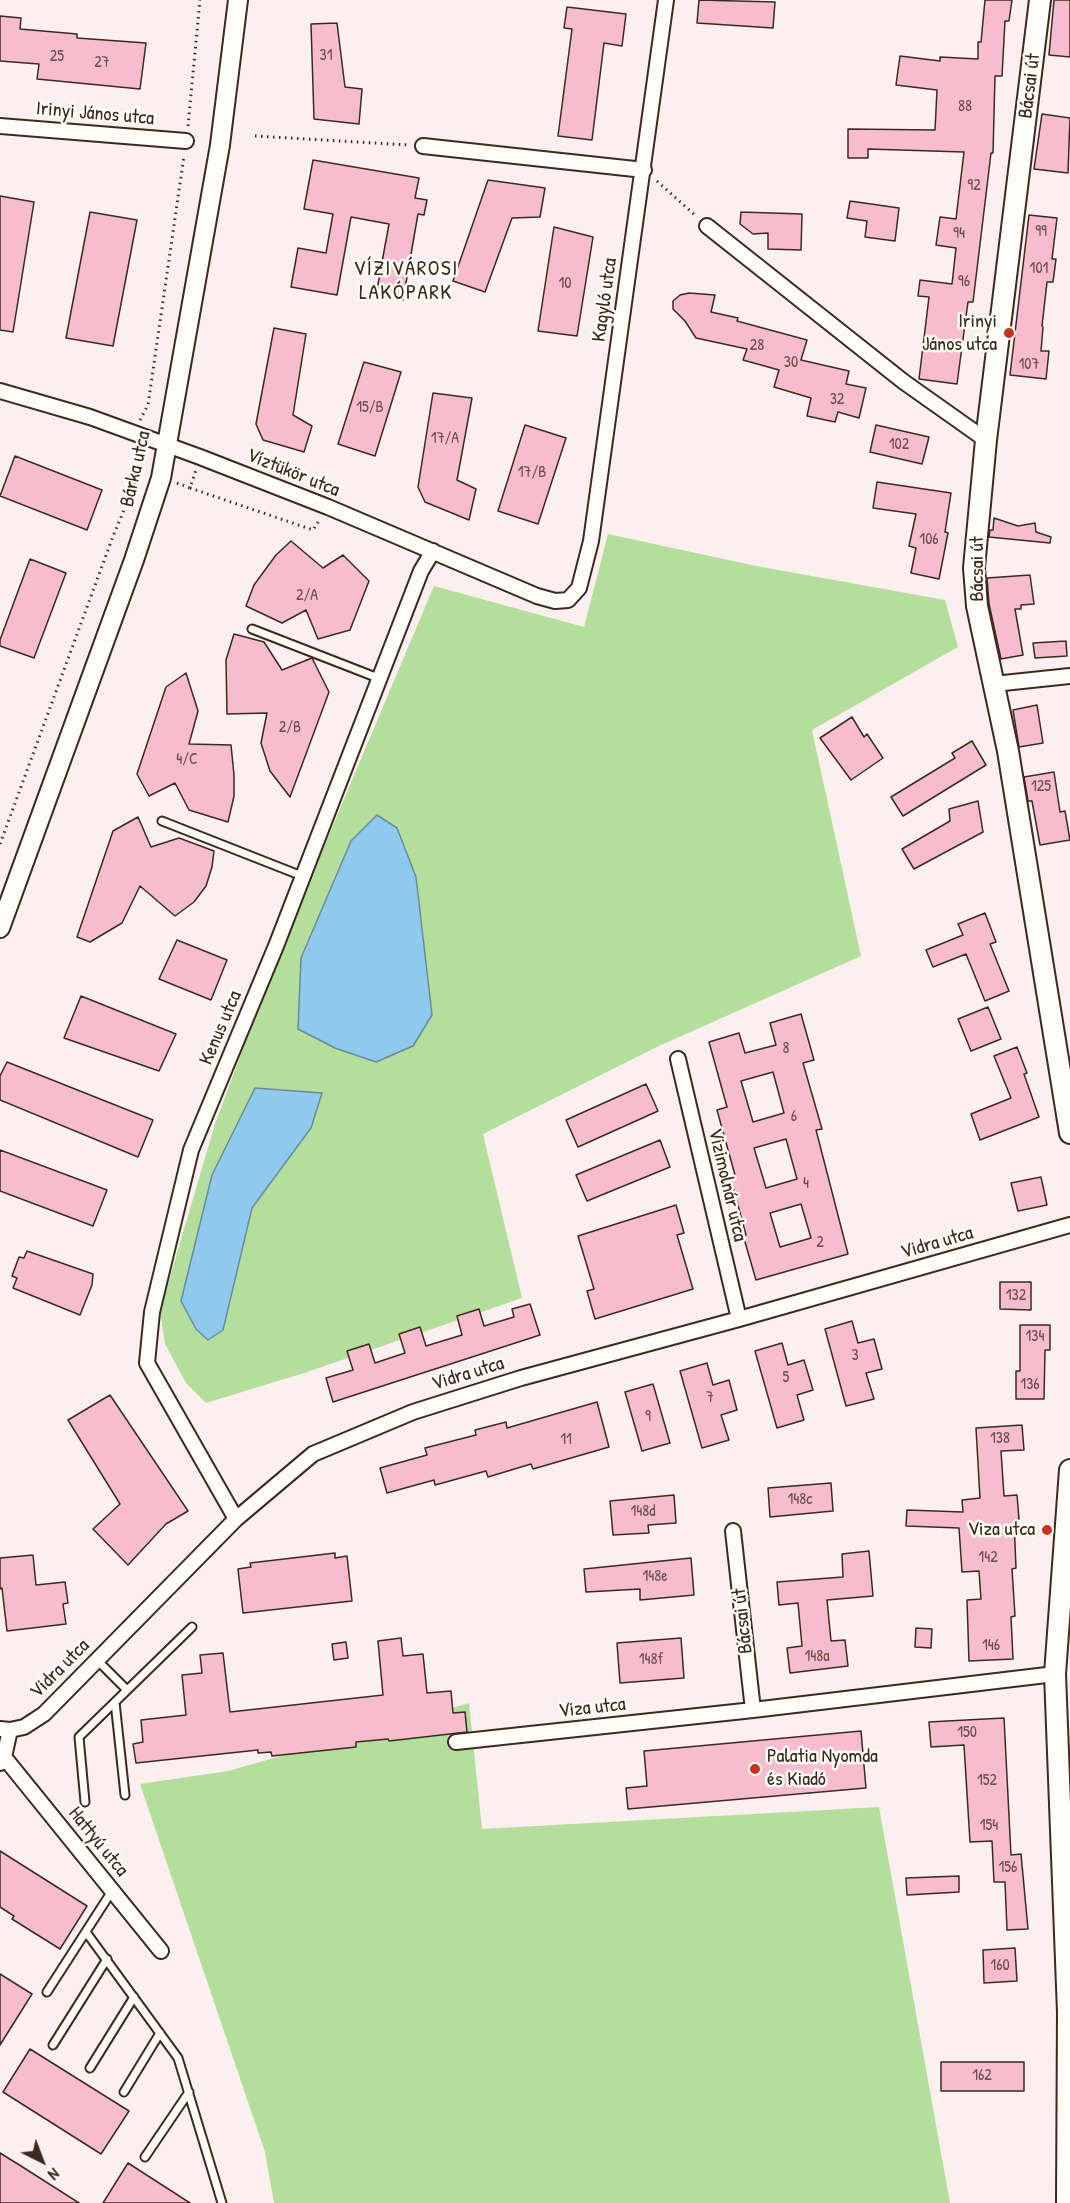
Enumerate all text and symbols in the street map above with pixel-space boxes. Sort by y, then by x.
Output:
house number: 31 [320,46,332,66]
house number: 25 [50,47,64,67]
street label: Bácsai út [1014,52,1046,120]
house number: 27 [94,53,110,73]
street label: Irinyi János utca [35,97,155,131]
house number: 88 [958,97,972,117]
house number: 92 [967,176,981,196]
house number: 99 [1035,222,1047,242]
house number: 94 [953,224,965,244]
district label: VÍZIVÁROSI LAKÓPARK [353,256,459,306]
street label: Kagyló utca [587,257,623,343]
house number: 101 [1030,259,1048,279]
house number: 96 [958,272,970,292]
house number: 10 [559,274,571,294]
place label: Irinyi János utca [922,310,997,357]
marker: Irinyi János utca [1002,326,1016,340]
house number: 28 [750,336,764,356]
house number: 30 [784,353,798,373]
house number: 107 [1019,355,1039,375]
house number: 32 [830,390,844,410]
house number: 15/B [356,398,384,418]
street label: Bárka utca [116,429,156,509]
house number: 17/A [431,429,459,449]
house number: 102 [889,435,909,455]
street label: Víztükör utca [243,443,343,503]
house number: 17/B [518,463,546,483]
house number: 106 [919,530,939,550]
street label: Bácsai út [966,536,990,602]
house number: 2/A [296,586,318,606]
house number: 2/B [279,718,301,738]
house number: 4/C [176,750,198,770]
house number: 125 [1031,777,1051,797]
street label: Kenus utca [195,987,247,1069]
house number: 8 [783,1039,789,1059]
house number: 6 [791,1107,797,1127]
street label: Vizimolnár utca [702,1126,752,1244]
house number: 4 [803,1174,809,1194]
street label: Vidra utca [898,1221,976,1265]
house number: 2 [816,1233,824,1253]
house number: 132 [1006,1286,1026,1306]
house number: 134 [1026,1327,1044,1347]
house number: 3 [851,1346,859,1366]
street label: Vidra utca [429,1352,507,1396]
house number: 5 [783,1368,789,1388]
house number: 136 [1020,1375,1040,1395]
house number: 7 [706,1388,714,1408]
house number: 9 [645,1407,651,1427]
house number: 138 [990,1429,1010,1449]
house number: 11 [560,1430,572,1450]
house number: 148c [788,1490,812,1510]
house number: 148d [631,1502,655,1522]
place label: Viza utca [968,1518,1035,1542]
marker: Viza utca [1040,1523,1054,1537]
house number: 142 [978,1548,998,1568]
house number: 148e [642,1567,668,1587]
street label: Bácsai út [728,1587,758,1655]
street label: Vidra utca [25,1634,95,1704]
house number: 146 [982,1636,1000,1656]
house number: 148a [804,1647,830,1667]
house number: 148f [639,1650,663,1670]
street label: Viza utca [557,1693,627,1723]
house number: 150 [957,1723,977,1743]
place label: Palatia Nyomda és Kiadó [767,1745,878,1792]
marker: Palatia Nyomda és Kiadó [748,1762,762,1776]
house number: 152 [977,1771,997,1791]
street label: Hattyú utca [63,1802,133,1882]
house number: 154 [980,1816,998,1836]
house number: 156 [999,1858,1017,1878]
house number: 160 [990,1956,1010,1976]
house number: 162 [972,2066,992,2086]
north arrow [12,2131,72,2191]
text: N [44,2163,65,2185]

